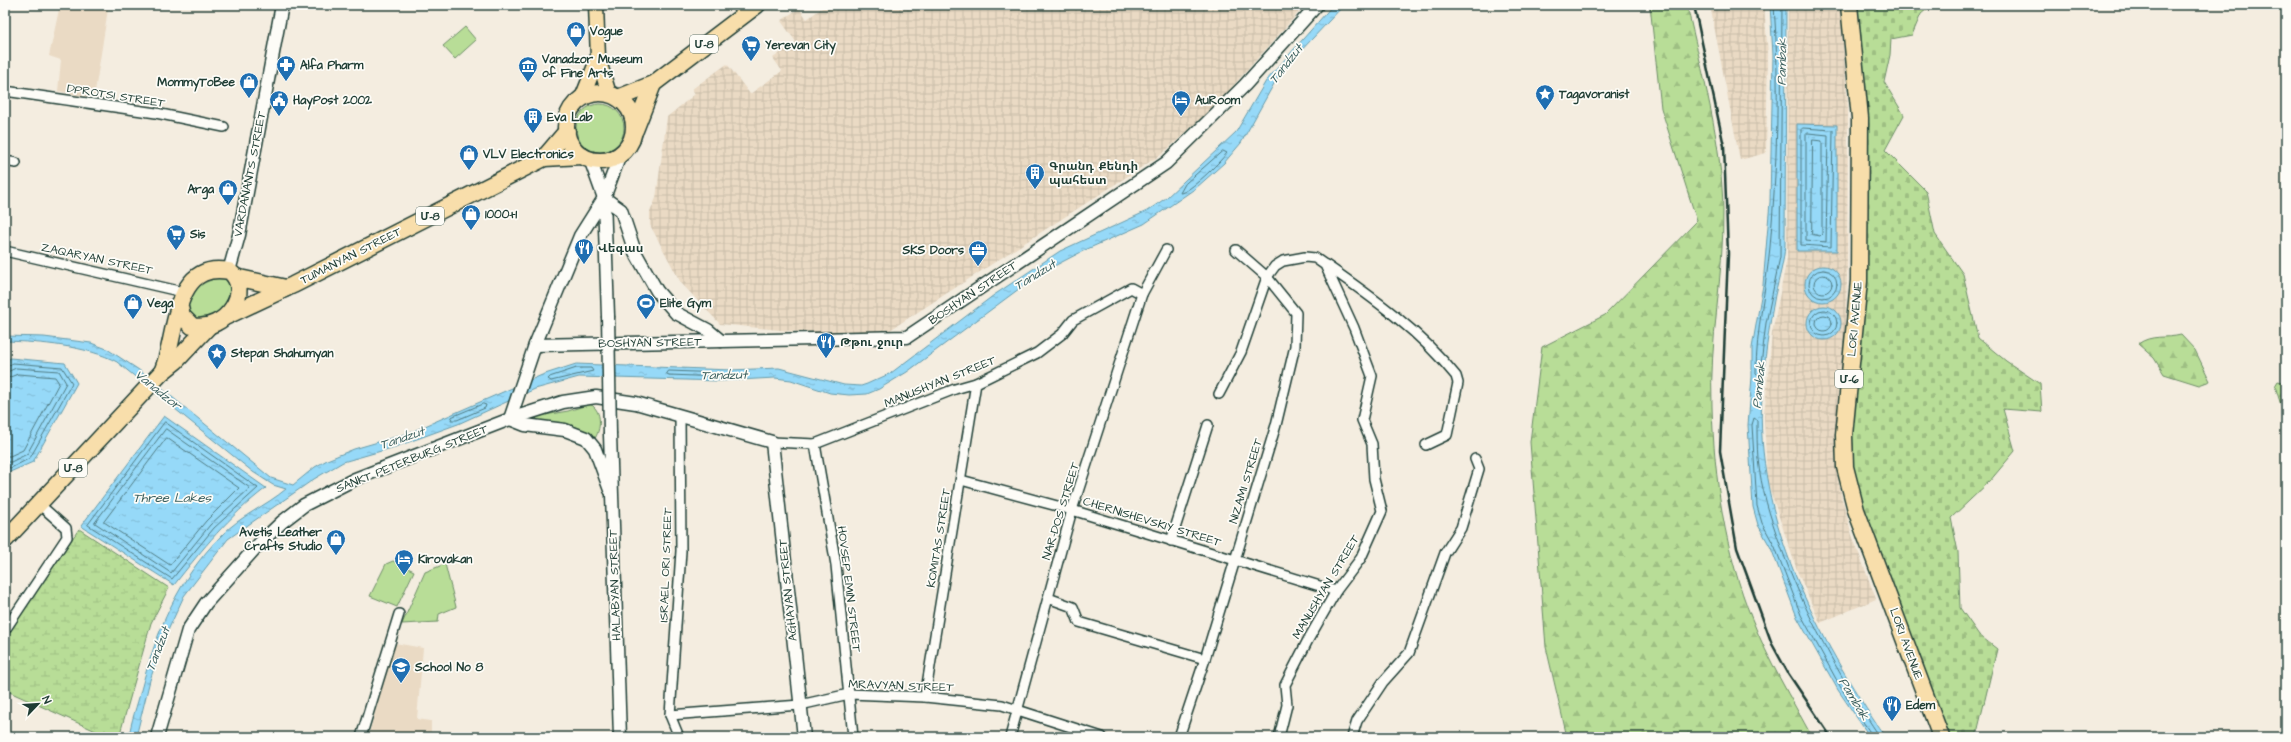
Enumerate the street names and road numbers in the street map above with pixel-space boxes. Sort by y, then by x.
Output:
road number: Մ-8 [690,35,718,53]
street label: DPROTSI STREET [66,80,167,112]
street label: VARDANANTS STREET [230,109,271,238]
road number: Մ-8 [416,207,444,225]
street label: TUMANYAN STREET [298,223,405,289]
street label: ZAQARYAN STREET [40,239,155,279]
street label: BOSHYAN STREET [925,257,1021,329]
street label: LORI AVENUE [1843,281,1867,357]
street label: BOSHYAN STREET [598,334,702,352]
street label: MANUSHYAN STREET [882,352,999,412]
road number: Մ-6 [1835,370,1863,388]
street label: SANKT PETERBURG STREET [333,420,491,497]
street label: NIZAMI STREET [1225,436,1267,526]
road number: Մ-8 [59,459,87,477]
street label: NAR-DOS STREET [1038,460,1084,562]
street label: KOMITAS STREET [923,487,955,589]
street label: CHERNISHEVSKIY STREET [1081,493,1224,551]
street label: ISRAEL ORI STREET [656,507,677,623]
street label: HOVSEP EMIN STREET [833,525,865,653]
street label: HALABYAN STREET [605,529,625,641]
street label: MANUSHYAN STREET [1288,531,1364,642]
street label: AGHAYAN STREET [774,537,802,642]
street label: LORI AVENUE [1885,606,1927,682]
street label: MRAVYAN STREET [848,676,955,696]

